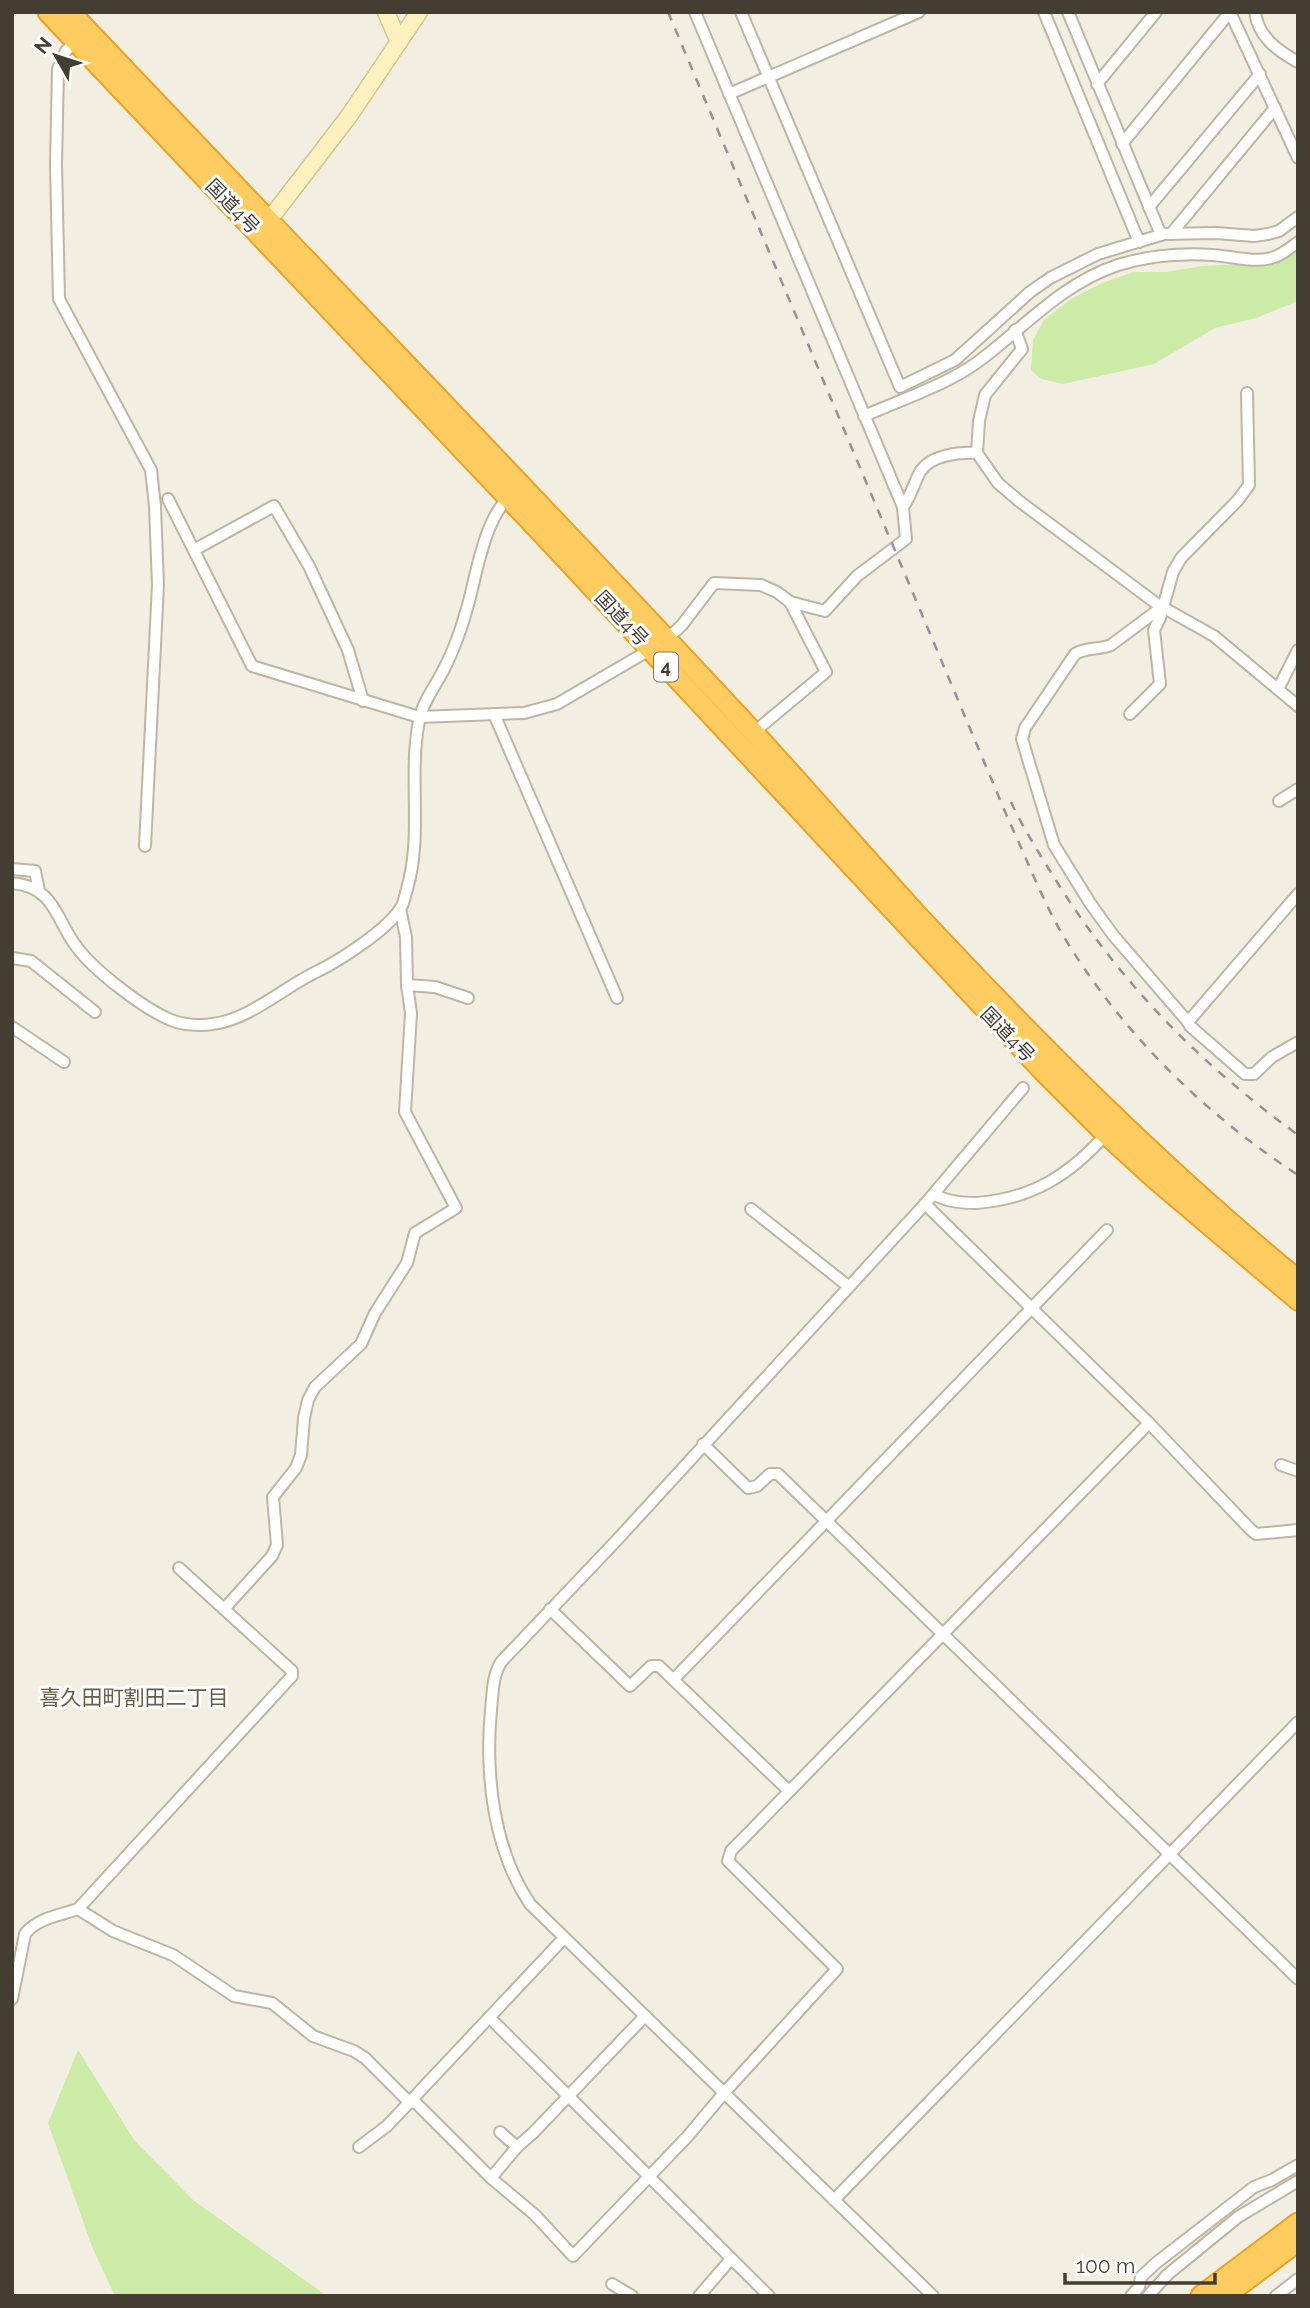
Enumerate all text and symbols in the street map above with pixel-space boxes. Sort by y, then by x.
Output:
north arrow [21,21,91,91]
text: N [30,33,56,58]
street label: 国道4号 [202,174,264,238]
street label: 国道4号 [591,586,653,650]
road number: 4 [654,652,678,682]
street label: 国道4号 [977,1002,1039,1066]
district label: 喜久田町割田二丁目 [40,1685,229,1710]
scale bar [1065,2242,1216,2286]
text: 100 m [1076,2253,1135,2278]

